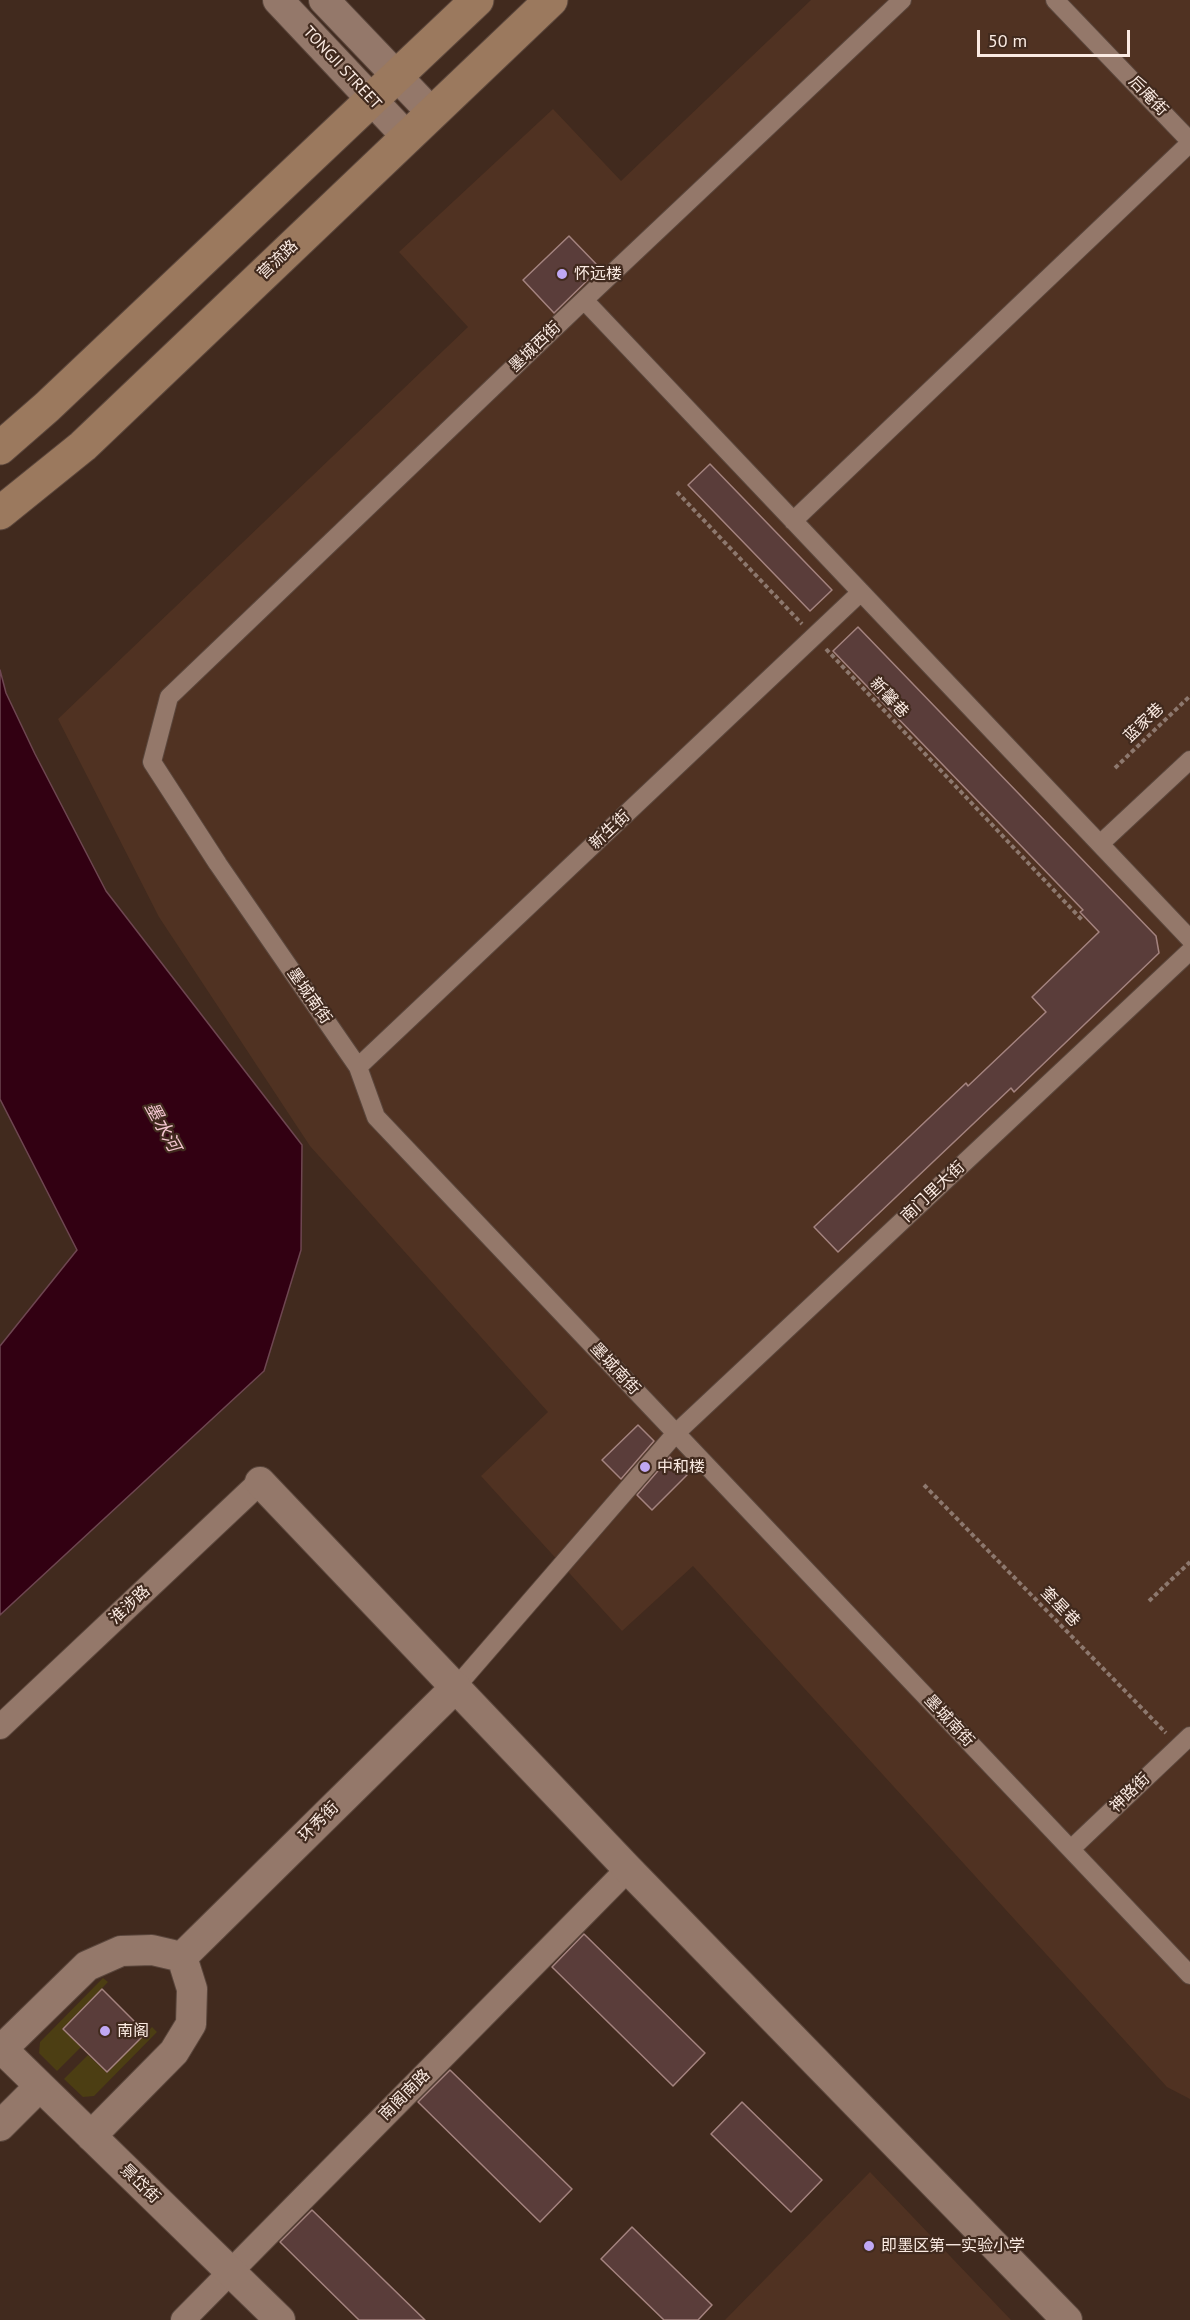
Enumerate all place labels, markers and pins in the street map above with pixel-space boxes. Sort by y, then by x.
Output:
place label: 怀远楼 [574,264,622,284]
marker: 怀远楼 [555,267,569,281]
place label: 中和楼 [657,1457,705,1477]
marker: 中和楼 [638,1460,652,1474]
place label: 南阁 [117,2021,149,2041]
marker: 南阁 [98,2024,112,2038]
place label: 即墨区第一实验小学 [881,2236,1025,2256]
marker: 即墨区第一实验小学 [862,2239,876,2253]

